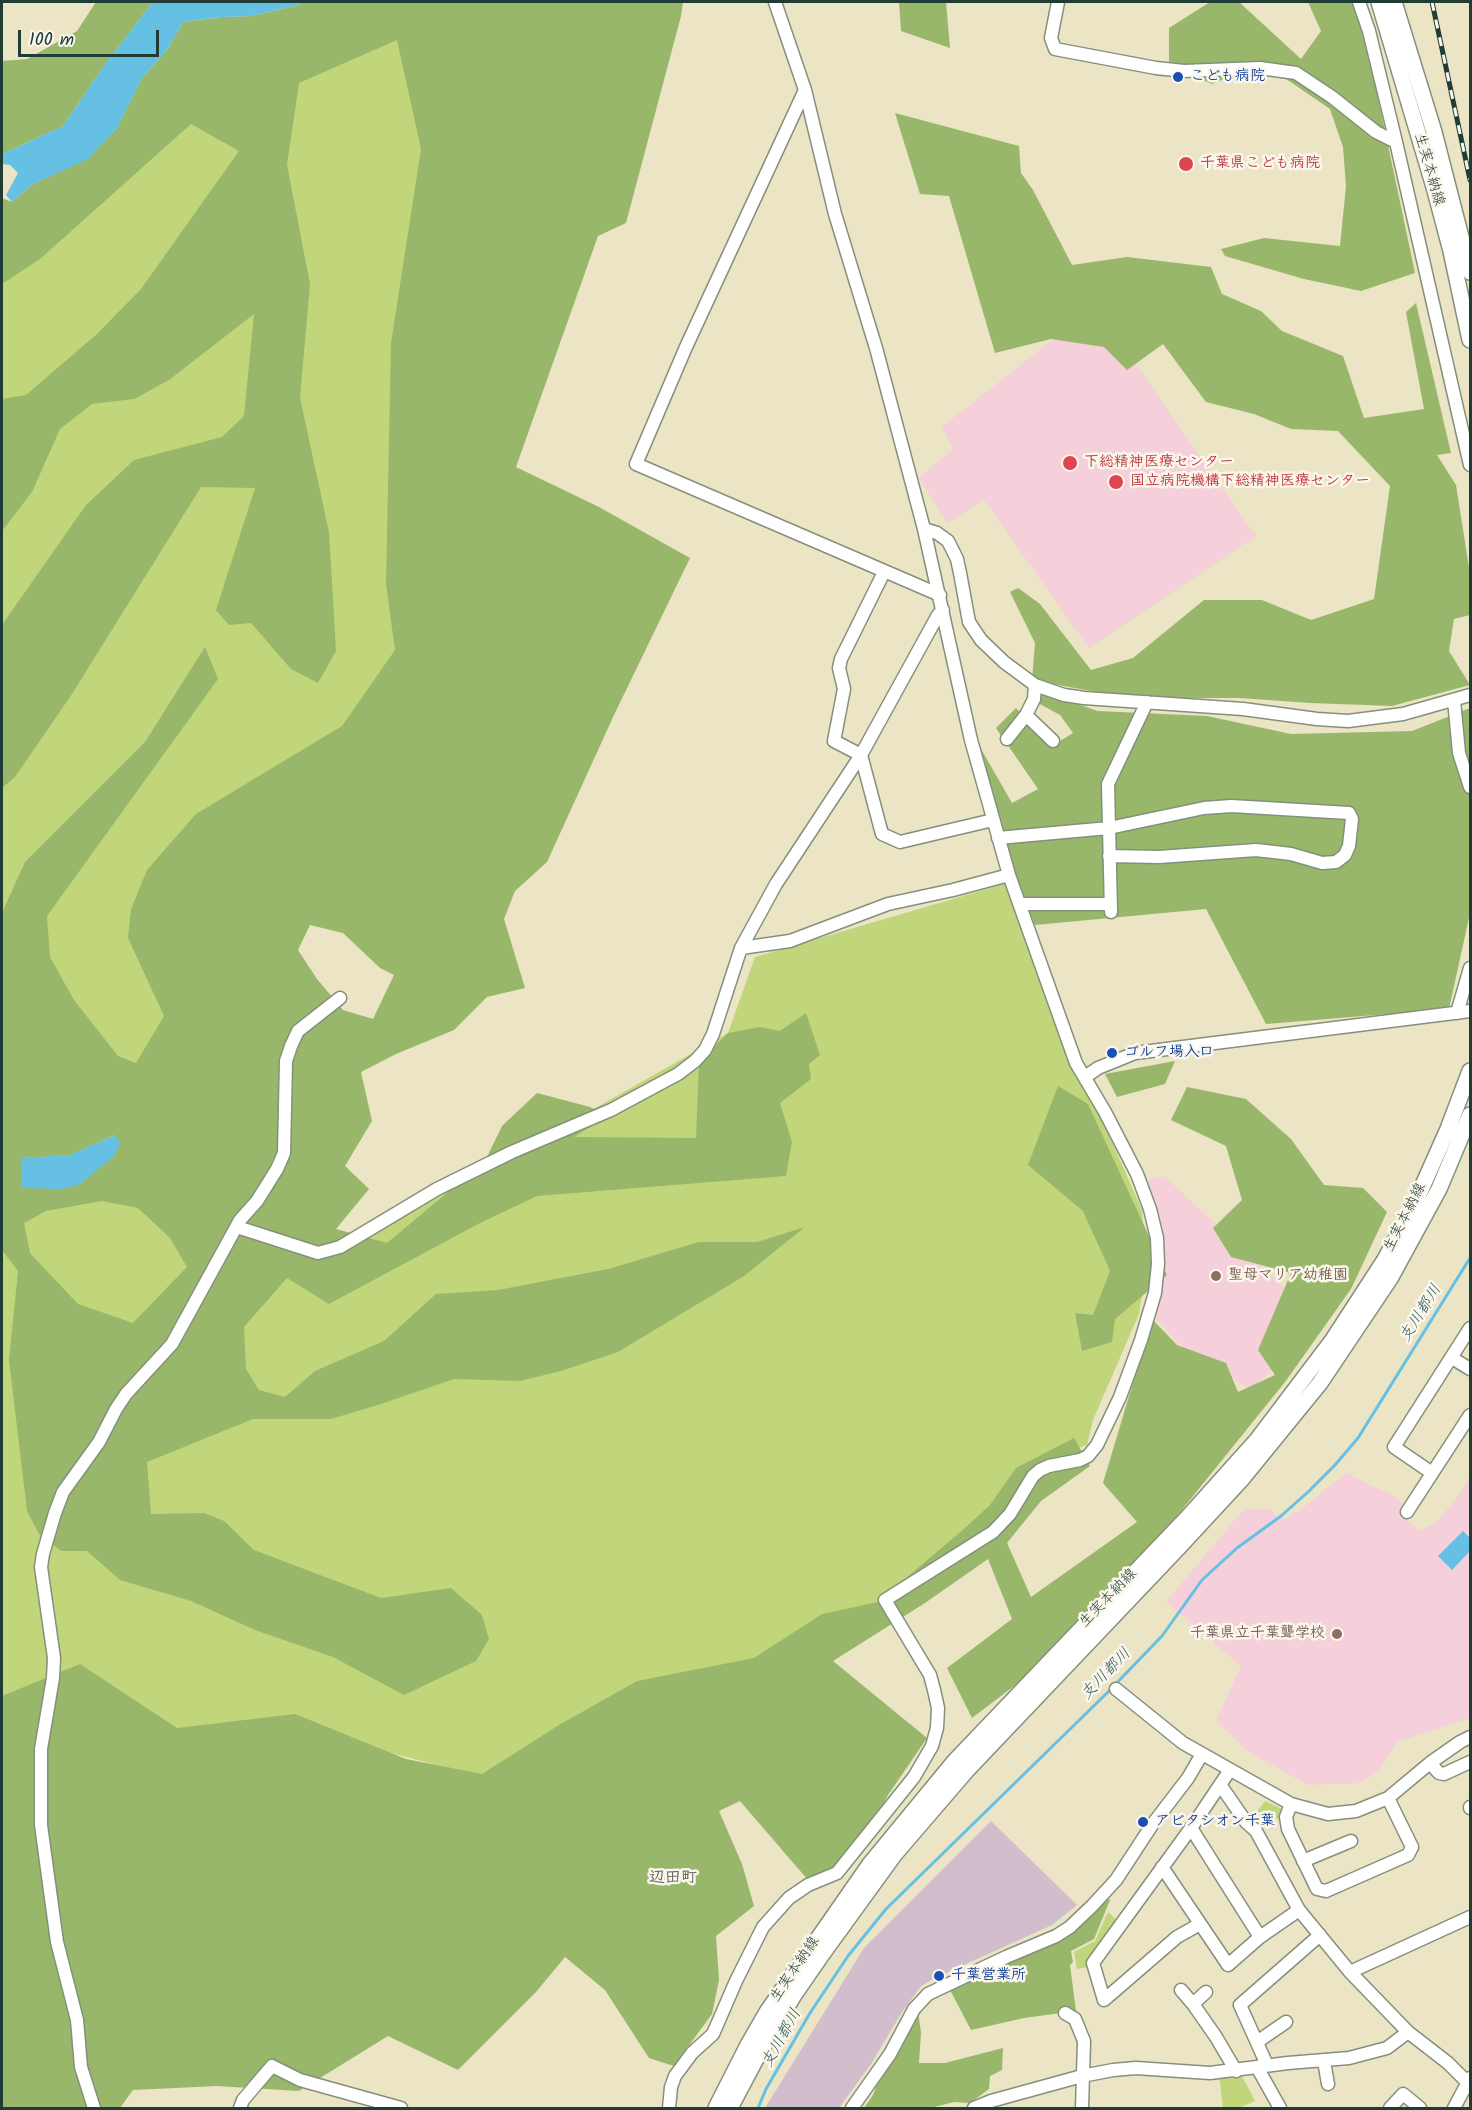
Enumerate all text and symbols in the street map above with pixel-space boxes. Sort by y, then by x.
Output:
scale bar [21,18,162,56]
text: 100 m [29,26,74,55]
place label: こども病院 [1190,68,1265,86]
marker: こども病院 [1171,70,1185,84]
street label: 生実本納線 [1409,131,1447,209]
marker: 千葉県こども病院 [1177,155,1195,173]
place label: 千葉県こども病院 [1200,155,1320,173]
marker: 下総精神医療センター [1061,454,1079,472]
place label: 下総精神医療センター [1084,454,1234,472]
marker: 国立病院機構下総精神医療センター [1107,473,1125,491]
place label: 国立病院機構下総精神医療センター [1130,473,1370,491]
place label: ゴルフ場入口 [1124,1044,1214,1062]
marker: ゴルフ場入口 [1105,1046,1119,1060]
street label: 生実本納線 [1381,1181,1431,1255]
place label: 聖母マリア幼稚園 [1228,1267,1348,1285]
marker: 聖母マリア幼稚園 [1209,1269,1223,1283]
water label: 支川都川 [1397,1282,1447,1346]
street label: 生実本納線 [1076,1566,1142,1632]
place label: 千葉県立千葉聾学校 [1190,1625,1325,1643]
marker: 千葉県立千葉聾学校 [1330,1627,1344,1641]
water label: 支川都川 [1078,1645,1136,1705]
place label: アビタシオン千葉 [1155,1813,1275,1831]
marker: アビタシオン千葉 [1136,1815,1150,1829]
district label: 辺田町 [649,1869,697,1889]
street label: 生実本納線 [768,1934,824,2006]
place label: 千葉営業所 [951,1967,1026,1985]
marker: 千葉営業所 [932,1969,946,1983]
water label: 支川都川 [759,2006,807,2072]

